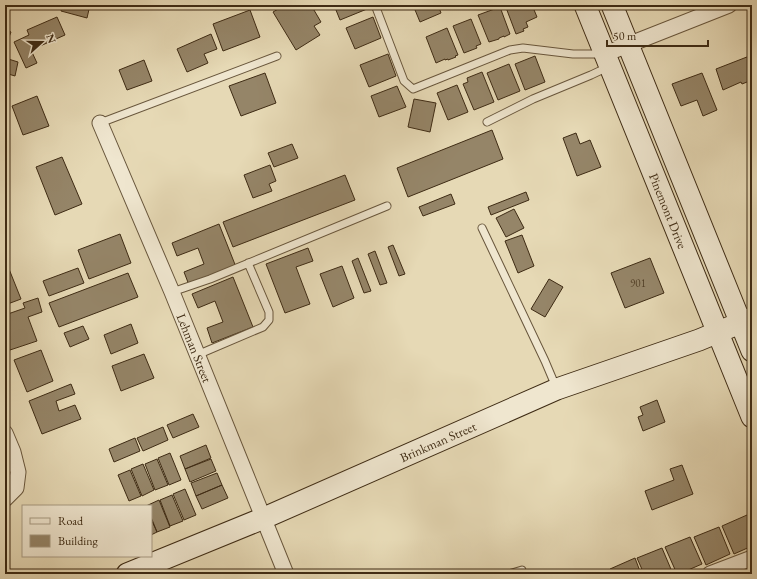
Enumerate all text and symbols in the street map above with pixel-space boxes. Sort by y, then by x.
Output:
north arrow [22,22,62,62]
scale bar [607,22,708,48]
text: 50 m [613,28,637,44]
text: N [43,32,60,45]
street label: Pinemont Drive [645,170,691,251]
house number: 901 [630,276,646,290]
street label: Lehman Street [173,311,216,385]
street label: Brinkman Street [397,417,479,466]
legend [22,505,152,557]
text: Road [58,513,84,529]
text: Building [58,533,99,549]

